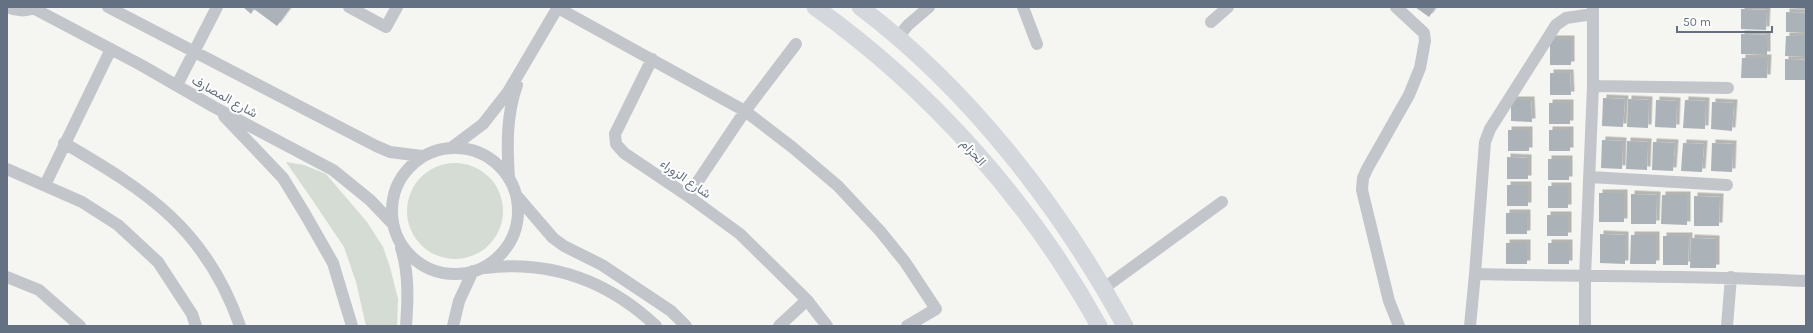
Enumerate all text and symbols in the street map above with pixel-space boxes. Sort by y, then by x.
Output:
scale bar [1677,8,1772,34]
text: 50 m [1683,15,1711,29]
street label: شارع المصارف [188,72,260,122]
street label: الحزام [957,136,989,169]
street label: شارع الزوراء [656,156,714,203]

